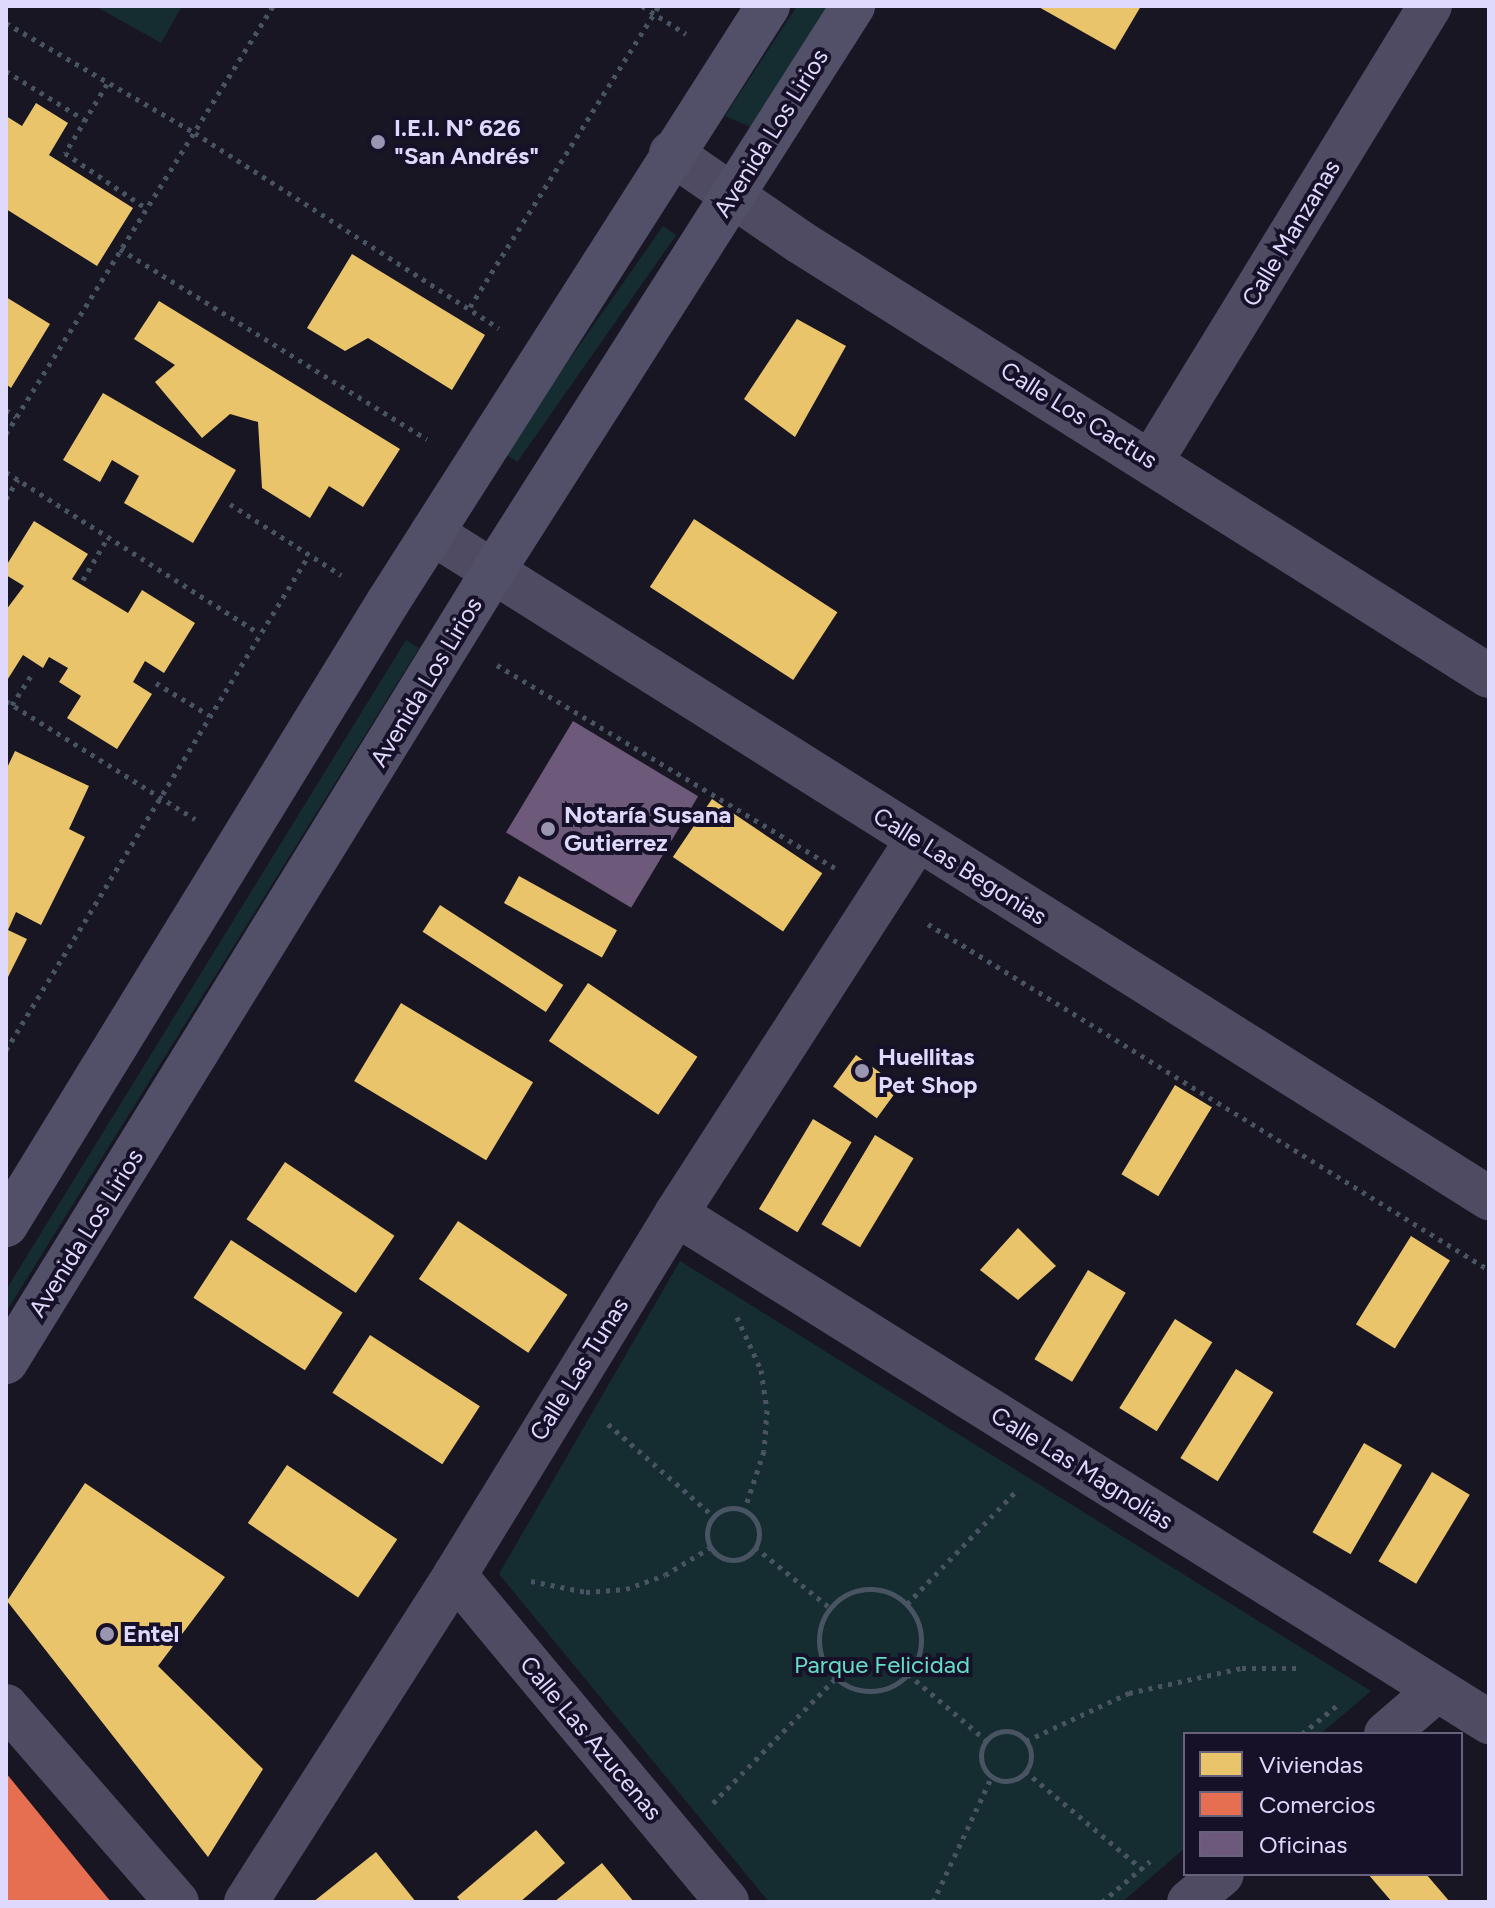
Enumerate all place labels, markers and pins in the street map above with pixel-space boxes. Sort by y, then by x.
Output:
place label: I.E.I. N° 626 "San Andrés" [394,114,539,170]
marker: I.E.I. N° 626 "San Andrés" [369,133,387,151]
place label: Notaría Susana Gutierrez [564,801,731,857]
marker: Notaría Susana Gutierrez [539,820,557,838]
place label: Huellitas Pet Shop [878,1043,978,1099]
marker: Huellitas Pet Shop [853,1062,871,1080]
place label: Entel [123,1620,179,1648]
marker: Entel [98,1625,116,1643]

